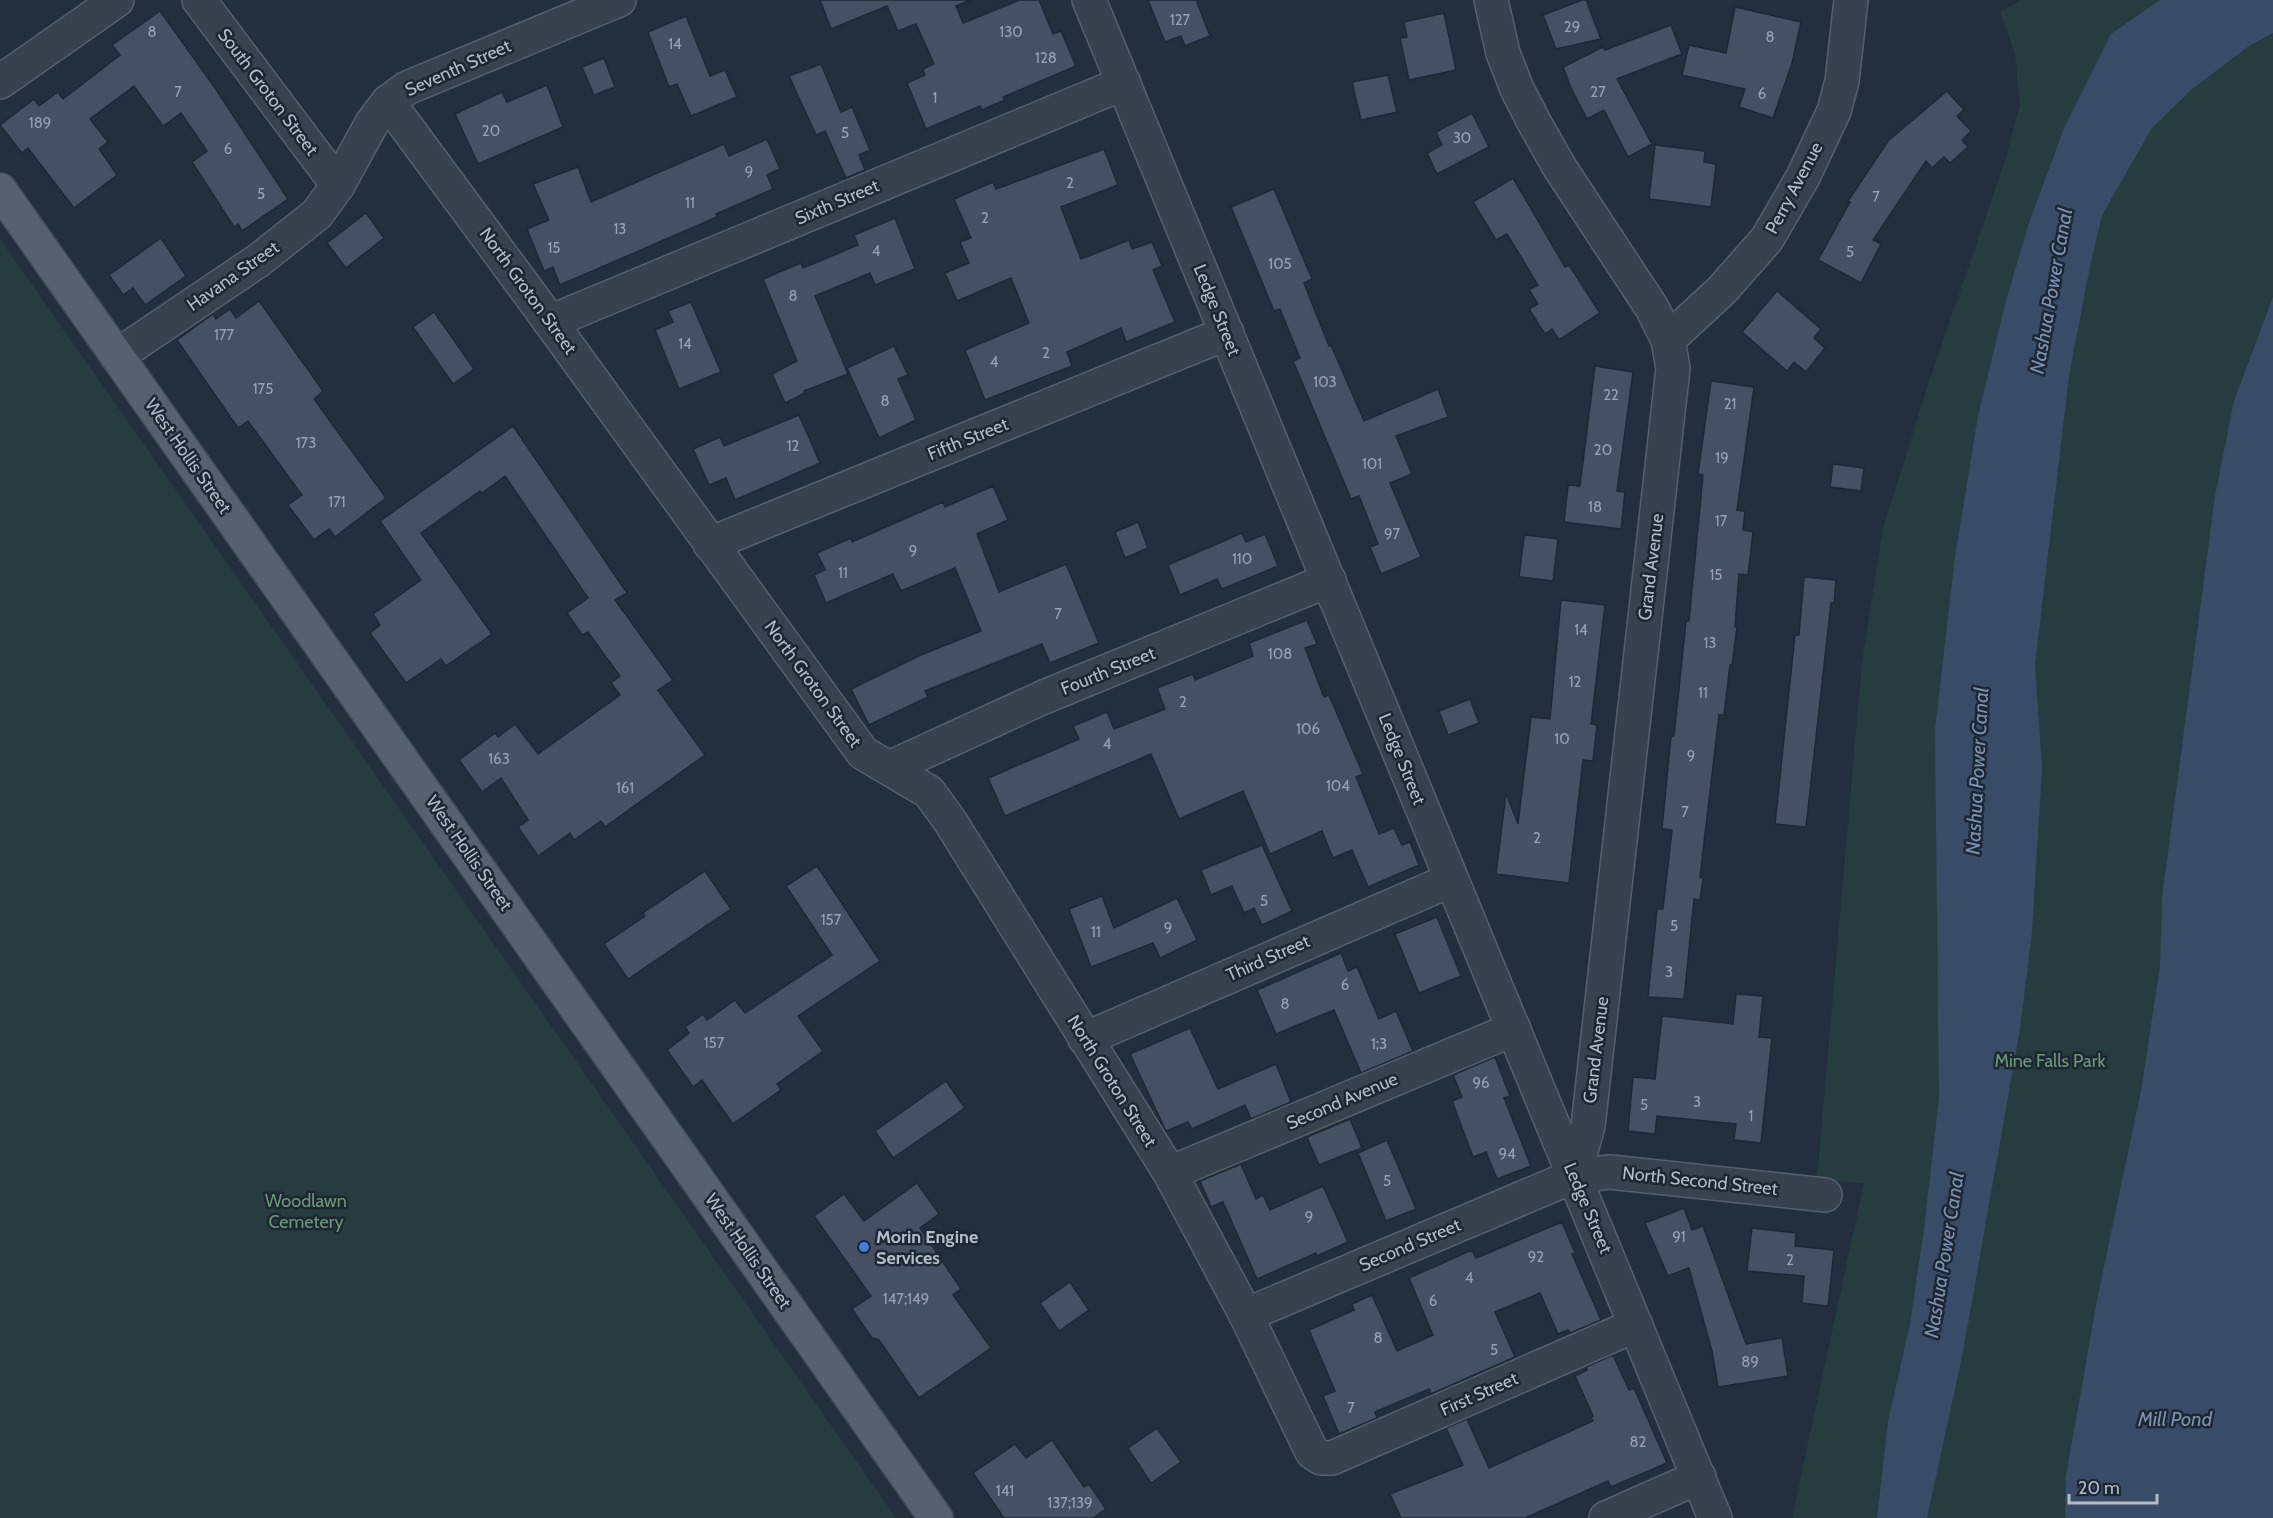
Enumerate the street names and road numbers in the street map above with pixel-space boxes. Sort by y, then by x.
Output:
street label: South Groton Street [213,24,323,160]
street label: Seventh Street [402,35,514,101]
street label: Perry Avenue [1761,138,1827,238]
street label: Sixth Street [792,175,882,229]
street label: North Groton Street [475,223,581,359]
street label: Havana Street [183,236,283,316]
street label: Ledge Street [1189,261,1245,359]
street label: West Hollis Street [140,394,236,518]
street label: Fifth Street [924,413,1012,465]
street label: Grand Avenue [1634,512,1668,622]
street label: North Groton Street [760,616,866,752]
street label: Fourth Street [1058,642,1158,700]
street label: Ledge Street [1374,710,1430,808]
street label: West Hollis Street [421,791,517,915]
street label: Third Street [1223,930,1313,986]
street label: Grand Avenue [1579,995,1613,1105]
street label: North Groton Street [1063,1011,1161,1151]
street label: Second Avenue [1283,1068,1401,1134]
street label: Ledge Street [1559,1159,1617,1257]
street label: North Second Street [1621,1162,1779,1200]
street label: West Hollis Street [700,1189,796,1313]
street label: Second Street [1356,1214,1464,1276]
street label: First Street [1437,1367,1521,1421]

